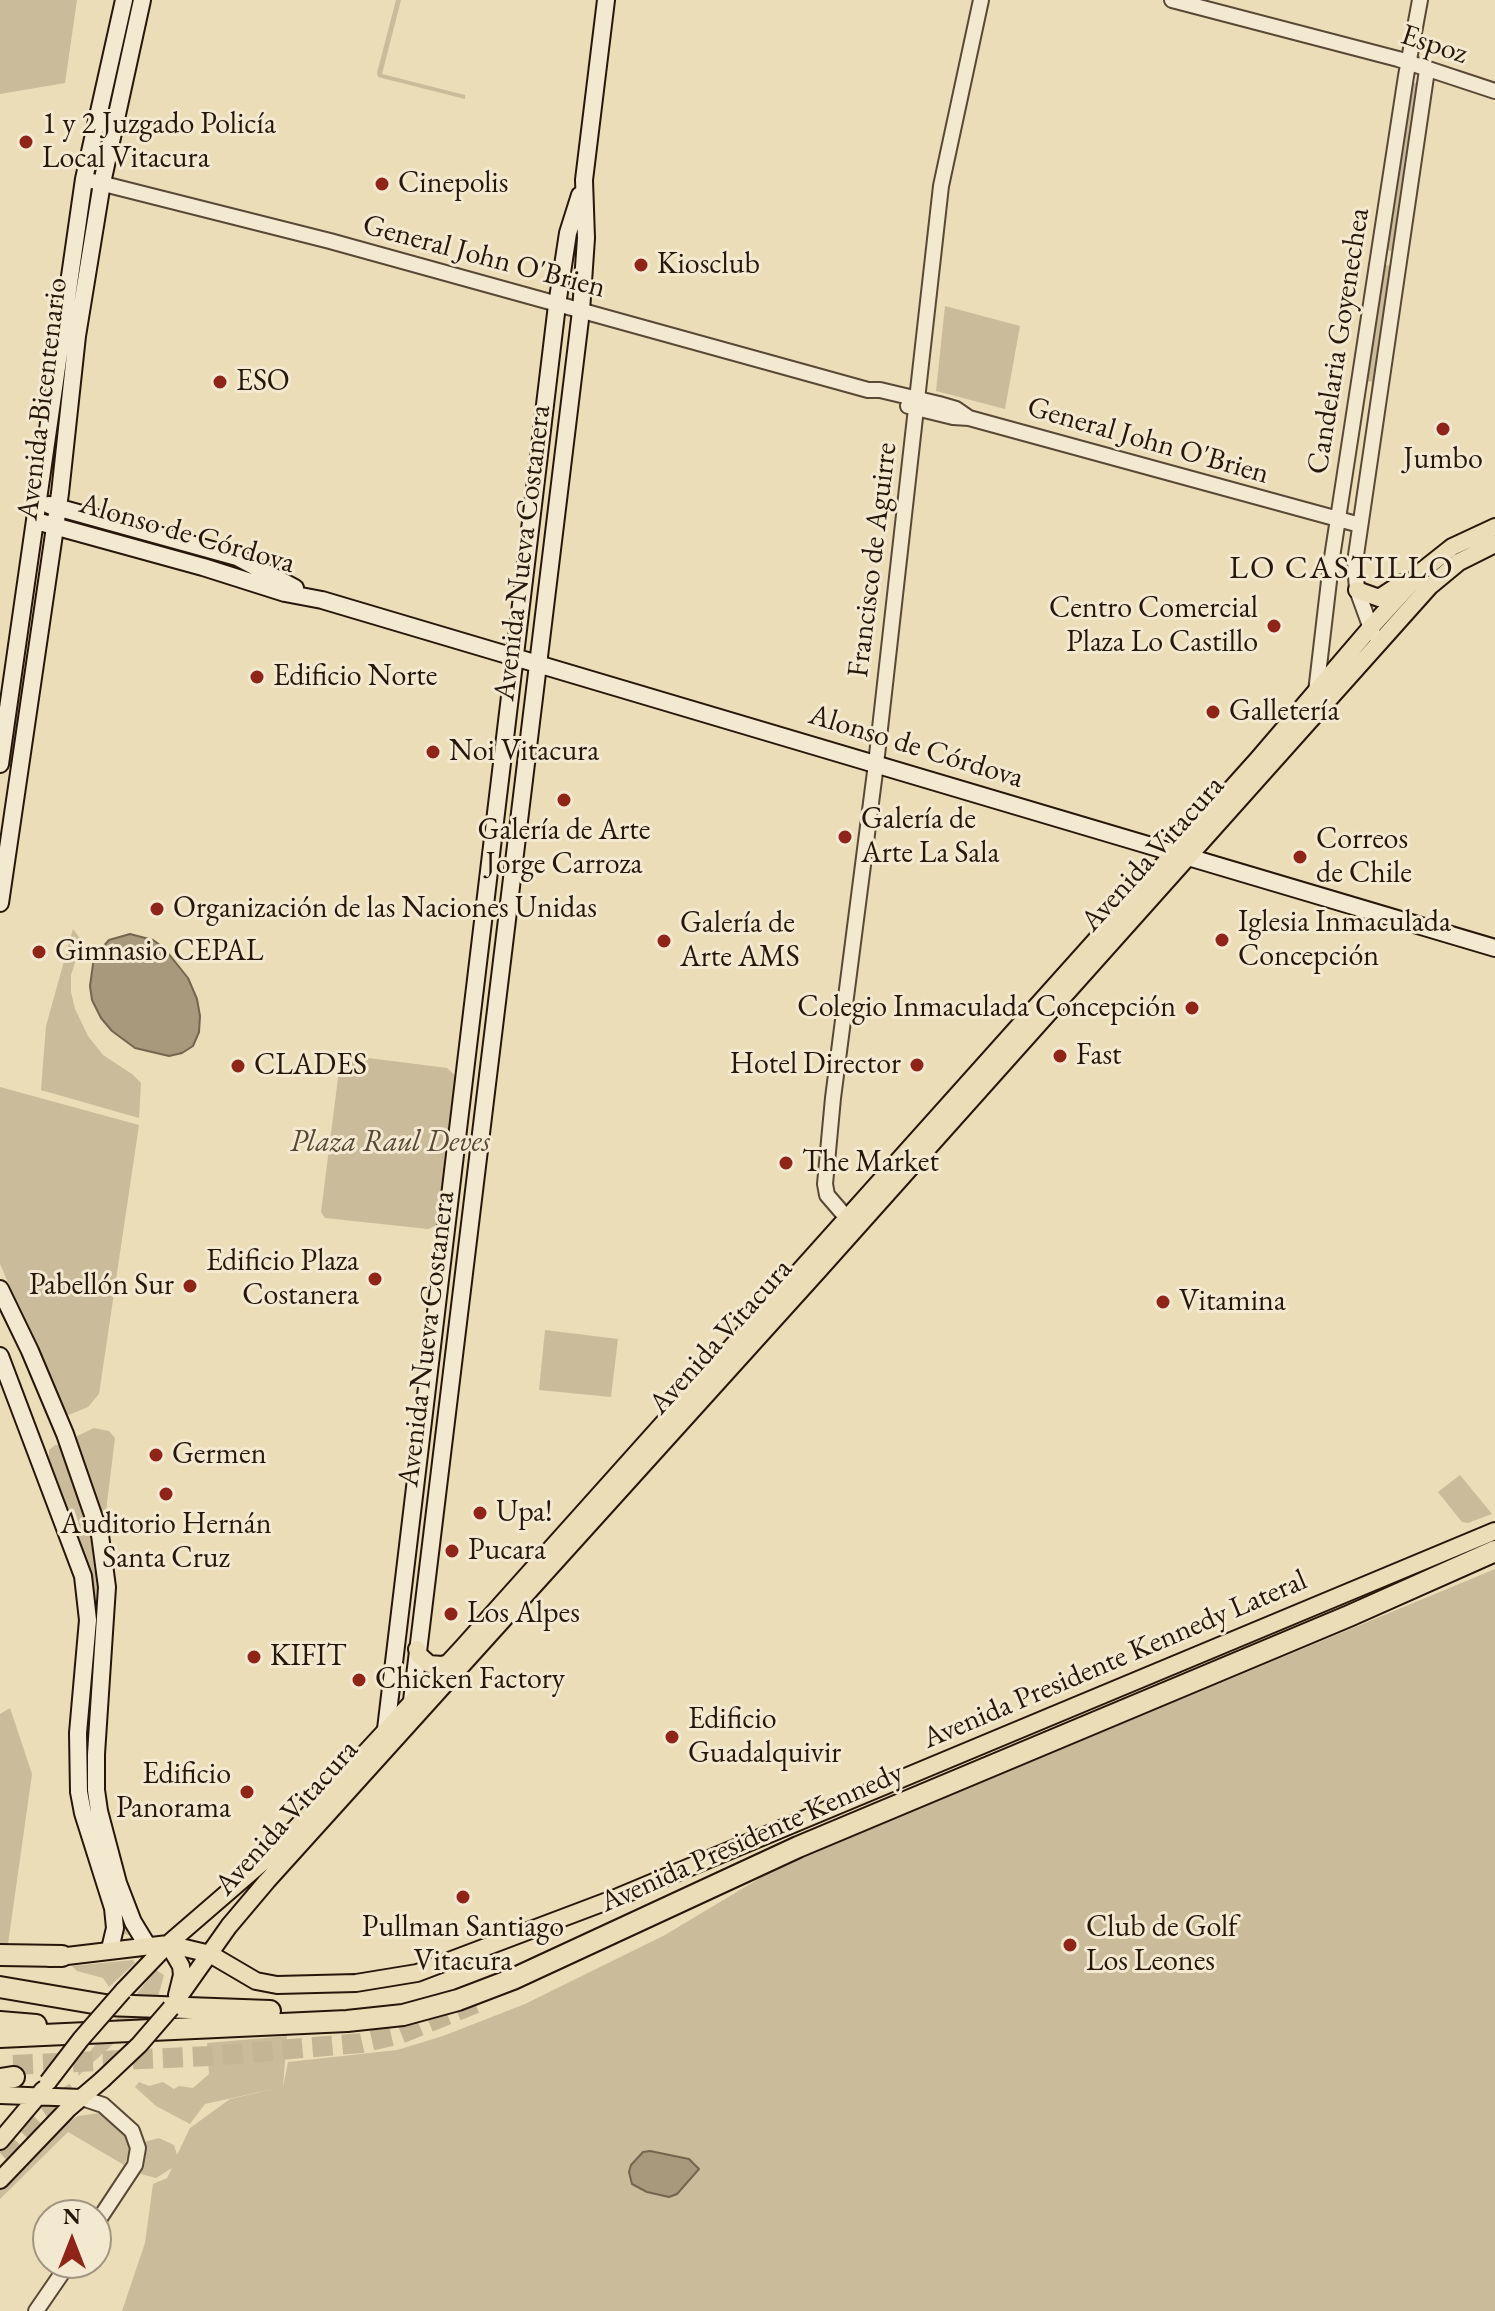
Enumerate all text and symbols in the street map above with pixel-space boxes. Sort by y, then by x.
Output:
street label: Espoz [1396,17,1472,73]
place label: 1 y 2 Juzgado Policía Local Vitacura [42,107,276,178]
marker: 1 y 2 Juzgado Policía Local Vitacura [17,133,35,151]
place label: Cinepolis [398,166,508,202]
marker: Cinepolis [373,175,391,193]
street label: Candelaria Goyenechea [1300,205,1378,477]
street label: General John O'Brien [359,207,609,307]
place label: Kiosclub [657,247,760,283]
marker: Kiosclub [632,256,650,274]
street label: Avenida Bicentenario [10,276,76,522]
place label: ESO [236,364,290,400]
marker: ESO [211,373,229,391]
street label: General John O'Brien [1023,389,1273,493]
street label: Avenida Nueva Costanera [487,403,559,703]
marker: Jumbo [1434,420,1452,438]
street label: Francisco de Aguirre [841,440,905,680]
place label: Jumbo [1403,442,1483,478]
street label: Alonso de Córdova [75,486,299,582]
district label: LO CASTILLO [1229,550,1455,588]
place label: Centro Comercial Plaza Lo Castillo [1049,591,1258,662]
marker: Centro Comercial Plaza Lo Castillo [1265,617,1283,635]
place label: Edificio Norte [273,659,437,695]
marker: Edificio Norte [248,668,266,686]
place label: Galletería [1229,694,1339,730]
street label: Alonso de Córdova [804,697,1028,797]
marker: Galletería [1204,703,1222,721]
place label: Noi Vitacura [449,734,599,770]
marker: Noi Vitacura [424,743,442,761]
street label: Avenida Vitacura [1074,769,1232,939]
marker: Galería de Arte Jorge Carroza [555,791,573,809]
place label: Galería de Arte La Sala [861,802,999,872]
place label: Galería de Arte Jorge Carroza [478,813,650,884]
place label: Correos de Chile [1316,822,1412,892]
marker: Galería de Arte La Sala [836,828,854,846]
marker: Correos de Chile [1291,848,1309,866]
place label: Organización de las Naciones Unidas [173,891,597,927]
marker: Organización de las Naciones Unidas [148,900,166,918]
place label: Iglesia Inmaculada Concepción [1238,905,1451,976]
place label: Galería de Arte AMS [680,906,800,976]
marker: Iglesia Inmaculada Concepción [1213,931,1231,949]
marker: Galería de Arte AMS [655,932,673,950]
place label: Gimnasio CEPAL [55,934,264,970]
marker: Gimnasio CEPAL [30,943,48,961]
place label: Colegio Inmaculada Concepción [797,990,1176,1026]
marker: Colegio Inmaculada Concepción [1183,999,1201,1017]
place label: Fast [1076,1038,1122,1074]
place label: Hotel Director [730,1047,901,1083]
marker: Fast [1051,1047,1069,1065]
place label: CLADES [254,1048,367,1084]
marker: Hotel Director [908,1056,926,1074]
marker: CLADES [229,1057,247,1075]
park label: Plaza Raul Deves [290,1125,490,1161]
place label: The Market [802,1145,939,1181]
marker: The Market [777,1154,795,1172]
street label: Avenida Nueva Costanera [391,1189,463,1489]
place label: Edificio Plaza Costanera [206,1244,359,1314]
street label: Avenida Vitacura [642,1252,800,1422]
place label: Pabellón Sur [29,1268,174,1304]
marker: Edificio Plaza Costanera [366,1270,384,1288]
marker: Pabellón Sur [181,1277,199,1295]
place label: Vitamina [1179,1284,1286,1320]
marker: Vitamina [1154,1293,1172,1311]
place label: Germen [172,1437,266,1473]
marker: Germen [147,1446,165,1464]
marker: Auditorio Hernán Santa Cruz [157,1485,175,1503]
place label: Upa! [496,1495,553,1531]
marker: Upa! [471,1504,489,1522]
place label: Auditorio Hernán Santa Cruz [60,1507,272,1578]
place label: Pucara [468,1533,546,1569]
marker: Pucara [443,1542,461,1560]
street label: Avenida Presidente Kennedy Lateral [918,1563,1312,1757]
place label: Los Alpes [467,1596,580,1632]
marker: Los Alpes [442,1605,460,1623]
place label: KIFIT [270,1639,346,1675]
marker: KIFIT [245,1648,263,1666]
place label: Chicken Factory [375,1662,565,1698]
marker: Chicken Factory [350,1671,368,1689]
place label: Edificio Guadalquivir [688,1702,841,1772]
marker: Edificio Guadalquivir [663,1728,681,1746]
street label: Avenida Vitacura [208,1733,366,1903]
street label: Avenida Presidente Kennedy [595,1755,909,1921]
place label: Edificio Panorama [116,1757,231,1828]
marker: Edificio Panorama [238,1783,256,1801]
marker: Pullman Santiago Vitacura [454,1888,472,1906]
place label: Pullman Santiago Vitacura [362,1910,564,1980]
place label: Club de Golf Los Leones [1086,1910,1238,1980]
marker: Club de Golf Los Leones [1061,1936,1079,1954]
north arrow [32,2199,112,2279]
text: N [63,2202,81,2231]

